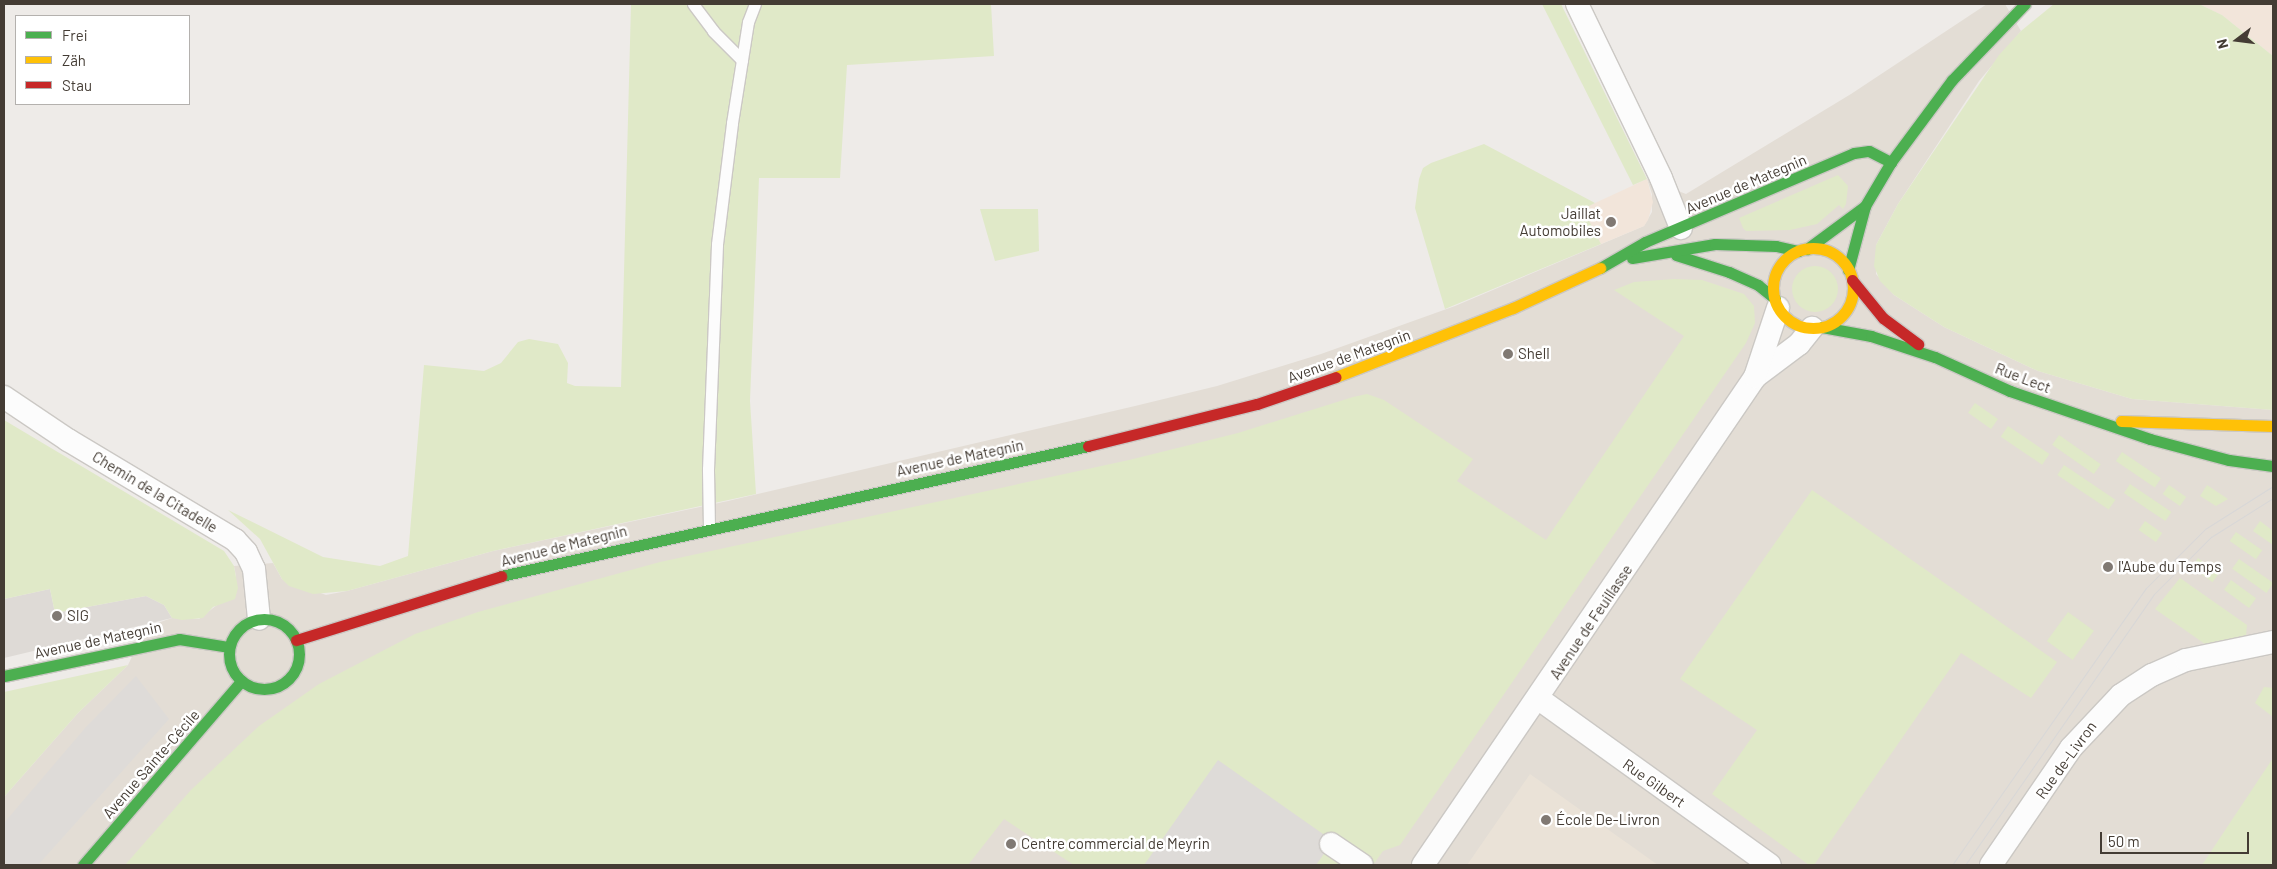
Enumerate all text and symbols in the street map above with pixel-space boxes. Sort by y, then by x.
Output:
legend [15,15,190,105]
north arrow [2212,15,2262,65]
text: Frei [62,26,88,44]
text: N [2213,37,2231,51]
text: Zäh [62,51,86,69]
text: Stau [62,76,92,94]
street label: Avenue de Mategnin [1683,150,1809,218]
place label: Jaillat Automobiles [1519,204,1601,239]
marker: Jaillat Automobiles [1605,216,1617,228]
street label: Avenue de Mategnin [1285,325,1413,387]
place label: Shell [1518,345,1550,363]
marker: Shell [1502,348,1514,360]
street label: Rue Lect [1993,359,2053,397]
street label: Avenue de Mategnin [895,436,1025,480]
street label: Chemin de la Citadelle [89,448,221,536]
street label: Avenue de Mategnin [499,522,629,570]
place label: l'Aube du Temps [2118,558,2221,576]
street label: Avenue de Feuillasse [1546,561,1636,683]
marker: l'Aube du Temps [2102,561,2114,573]
place label: SIG [67,607,89,625]
marker: SIG [51,610,63,622]
street label: Avenue de Mategnin [33,618,163,662]
street label: Avenue Sainte-Cécile [99,706,203,822]
street label: Rue de-Livron [2032,718,2100,802]
street label: Rue Gilbert [1619,755,1689,811]
place label: École De-Livron [1556,811,1660,829]
marker: École De-Livron [1540,814,1552,826]
scale bar [2102,822,2251,854]
text: 50 m [2108,832,2140,850]
place label: Centre commercial de Meyrin [1021,835,1210,853]
marker: Centre commercial de Meyrin [1005,838,1017,850]

